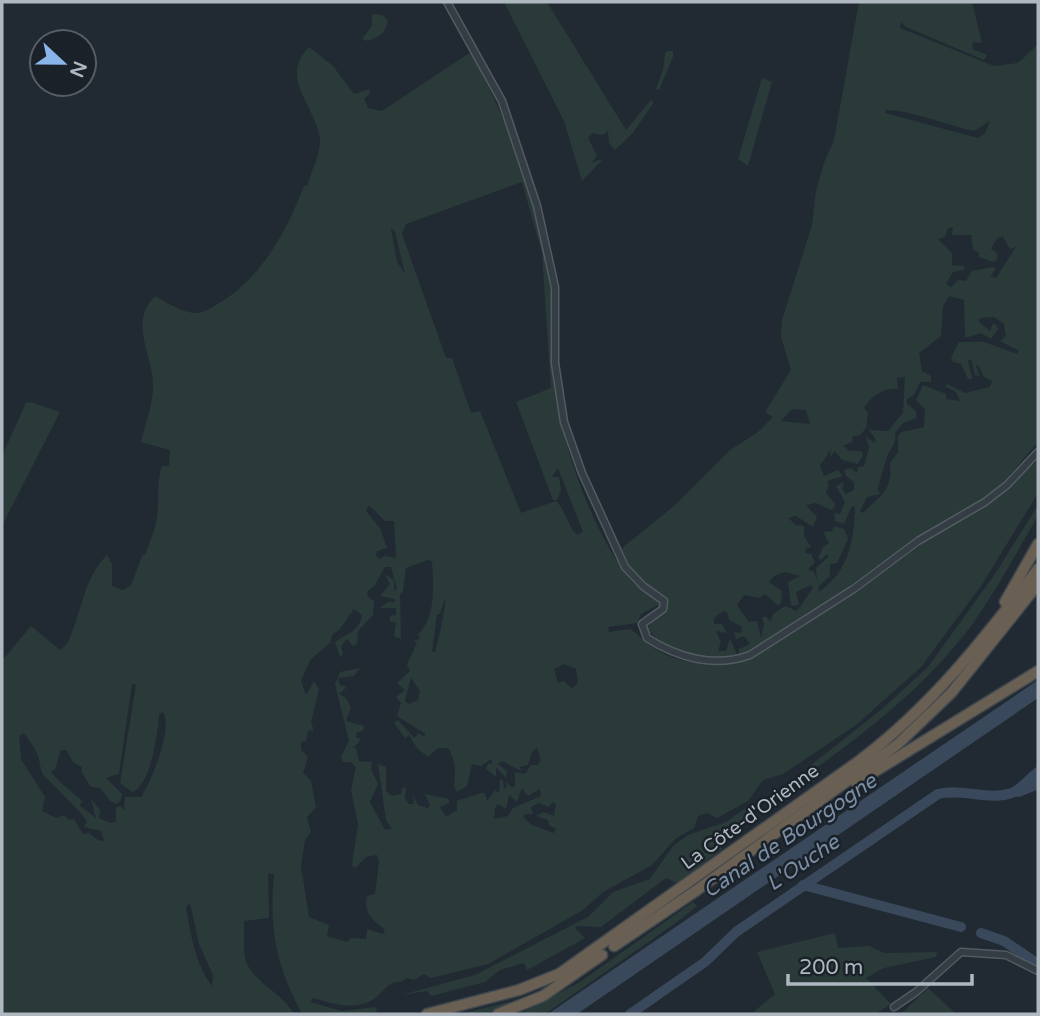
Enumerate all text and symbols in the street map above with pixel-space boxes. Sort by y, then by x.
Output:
north arrow [28,28,98,98]
text: N [65,58,91,80]
street label: La Côte-d'Orienne [677,760,823,874]
water label: Canal de Bourgogne [698,768,882,903]
water label: L'Ouche [762,829,845,896]
scale bar [788,942,972,986]
text: 200 m [799,955,863,980]

